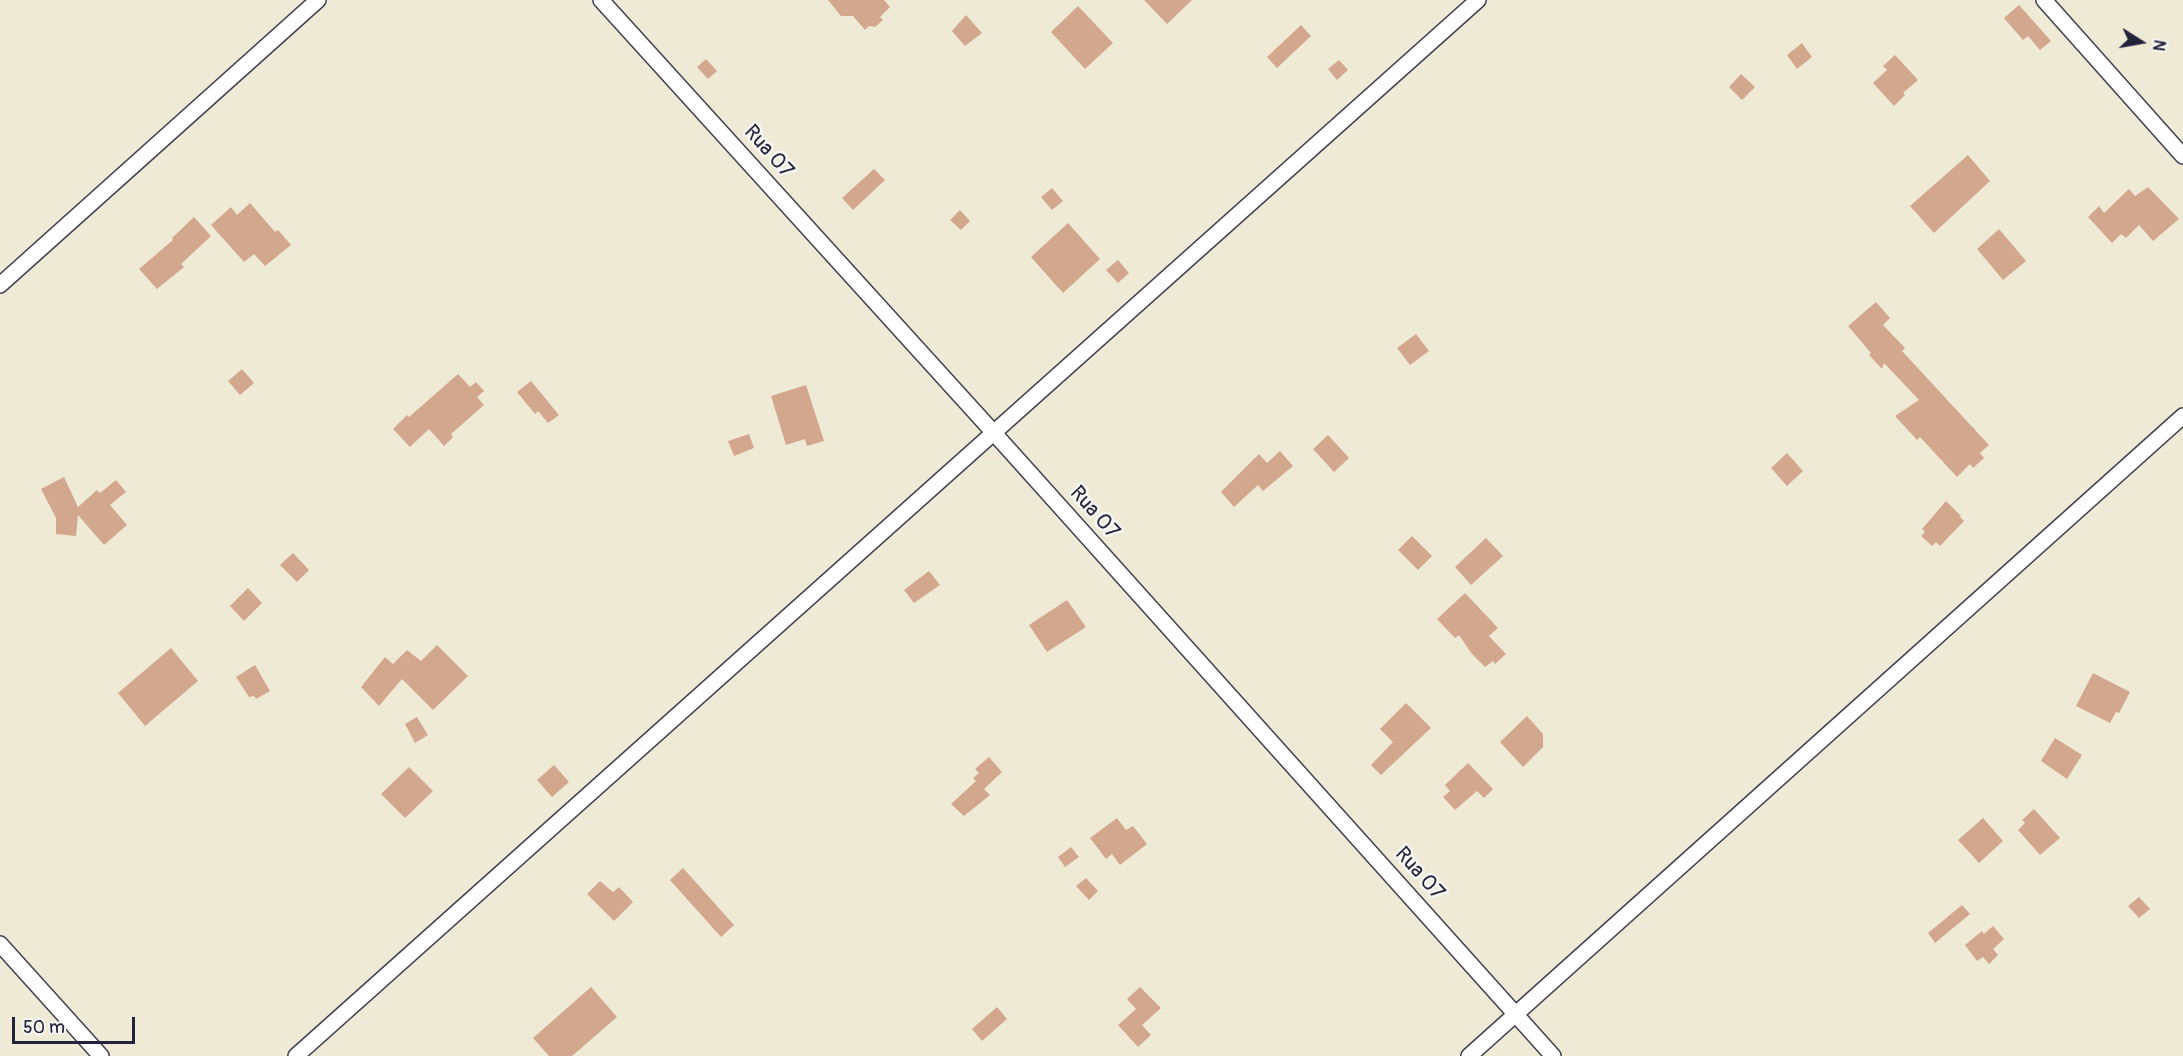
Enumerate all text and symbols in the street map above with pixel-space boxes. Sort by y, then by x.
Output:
north arrow [2111,12,2171,72]
text: N [2148,38,2170,53]
street label: Rua 07 [738,120,798,184]
street label: Rua 07 [1064,481,1124,545]
street label: Rua 07 [1389,842,1449,906]
scale bar [15,1005,138,1043]
text: 50 m [23,1016,65,1039]

